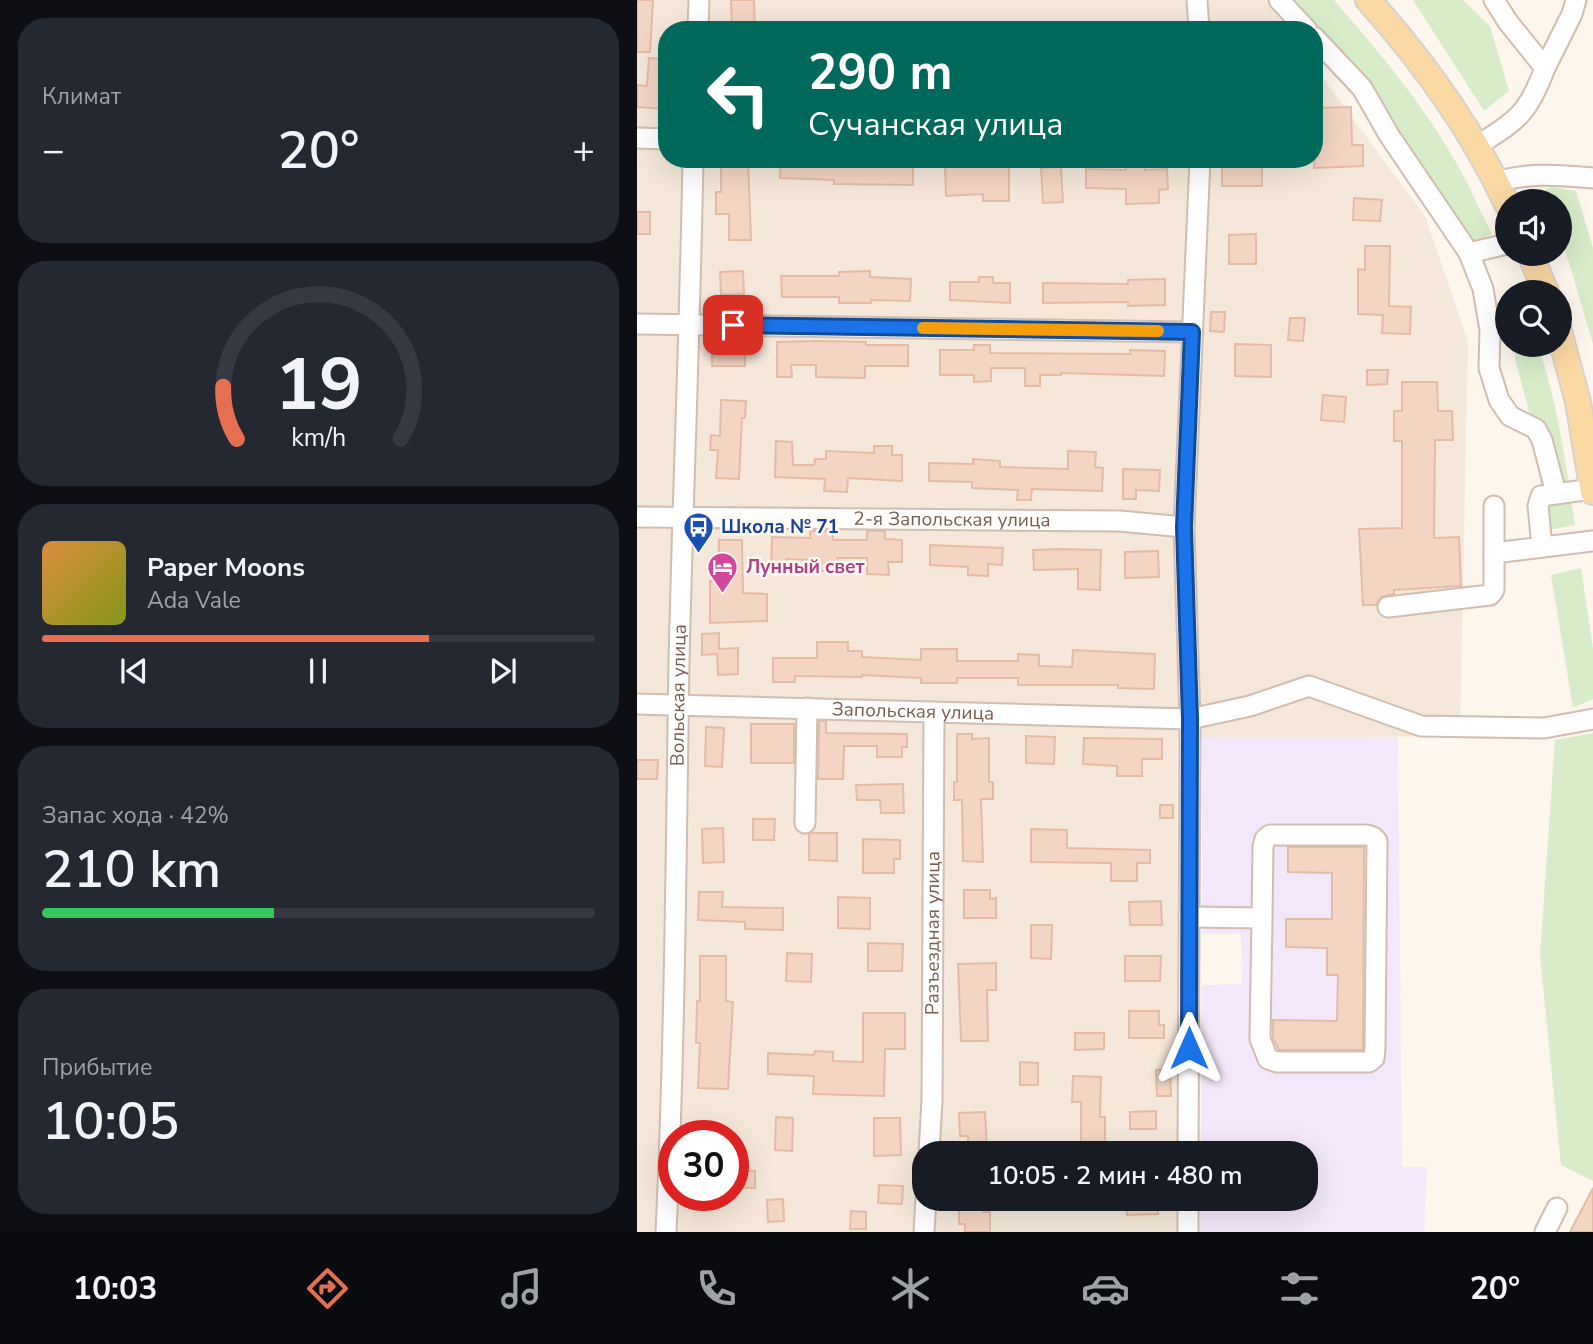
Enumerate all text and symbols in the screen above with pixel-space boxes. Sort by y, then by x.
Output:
text: 290 m [808,39,952,106]
icon: left [693,49,784,140]
text: Климат [42,81,121,112]
text: Сучанская улица [808,103,1063,146]
text: 20° [278,115,359,186]
text: − [42,125,65,176]
text: + [572,125,595,176]
map controls [1495,189,1572,357]
button: sound [1495,189,1572,266]
button: search [1495,280,1572,357]
pin [703,295,763,355]
icon: arrive [714,306,752,344]
text: 19 [275,336,362,436]
text: km/h [291,421,346,455]
street label: 2-я Запольская улица [853,506,1051,533]
bus stop icon: Школа № 71 [681,510,715,554]
place label: Школа № 71 [721,514,839,540]
text: Paper Moons [147,550,305,585]
hotel icon: Лунный свет [706,550,740,594]
place label: Лунный свет [746,554,865,580]
text: Ada Vale [147,585,241,616]
street label: Вольская улица [664,624,693,766]
icon: previous [115,652,153,690]
icon: pause [299,652,337,690]
icon: next [484,652,522,690]
street label: Запольская улица [831,696,995,727]
text: Запас хода · 42% [42,800,229,831]
text: 210 km [42,834,221,905]
street label: Разъездная улица [919,851,946,1015]
position arrow [1152,1011,1226,1085]
text: Прибытие [42,1052,152,1083]
text: 10:05 [42,1086,179,1157]
speed limit sign: 30 [658,1120,749,1211]
text: 10:05 · 2 мин · 480 m [987,1158,1243,1193]
icon: directions [303,1264,352,1313]
icon: music [497,1264,546,1313]
icon: phone [692,1264,741,1313]
icon: climate [886,1264,935,1313]
icon: car [1081,1264,1130,1313]
icon: filters [1275,1264,1324,1313]
text: 10:03 [73,1267,157,1310]
text: 20° [1470,1267,1520,1310]

